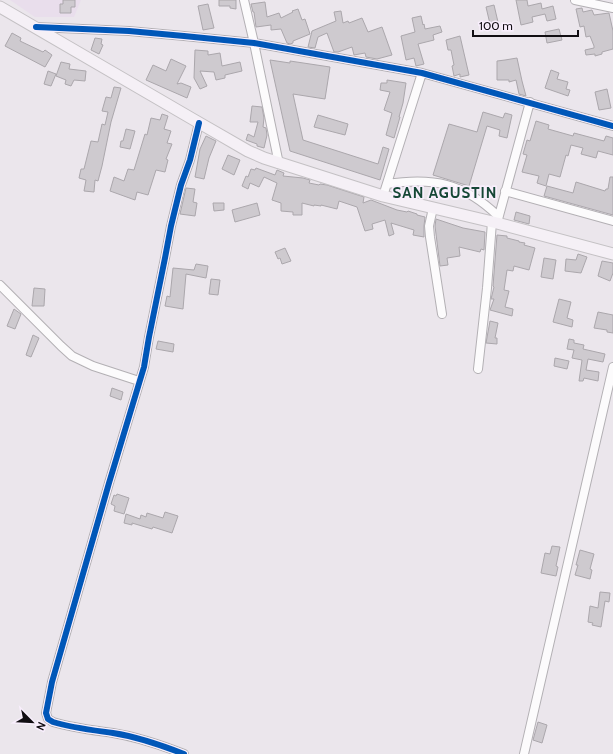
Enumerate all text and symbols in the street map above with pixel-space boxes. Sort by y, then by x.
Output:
scale bar [473,12,578,38]
text: 100 m [479,18,513,33]
district label: SAN AGUSTIN [393,184,497,202]
north arrow [12,702,52,742]
text: N [33,720,49,732]

